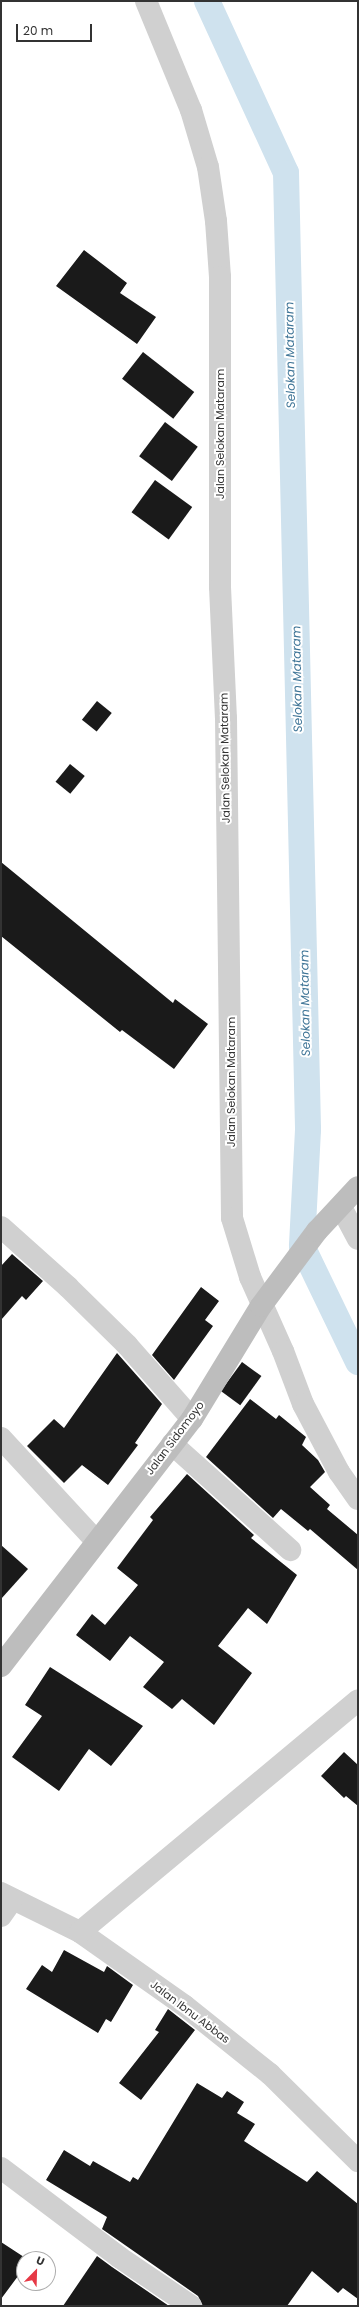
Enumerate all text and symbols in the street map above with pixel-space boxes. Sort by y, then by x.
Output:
scale bar [18,16,94,42]
text: 20 m [23,22,53,39]
water label: Selokan Mataram [282,302,298,408]
street label: Jalan Selokan Mataram [213,369,227,499]
water label: Selokan Mataram [289,626,305,732]
street label: Jalan Selokan Mataram [217,693,233,823]
water label: Selokan Mataram [297,950,313,1056]
street label: Jalan Selokan Mataram [224,1017,238,1147]
street label: Jalan Sidomoyo [143,1399,207,1477]
street label: Jalan Ibnu Abbas [148,1978,232,2046]
north arrow [16,2251,56,2291]
text: U [34,2252,47,2270]

